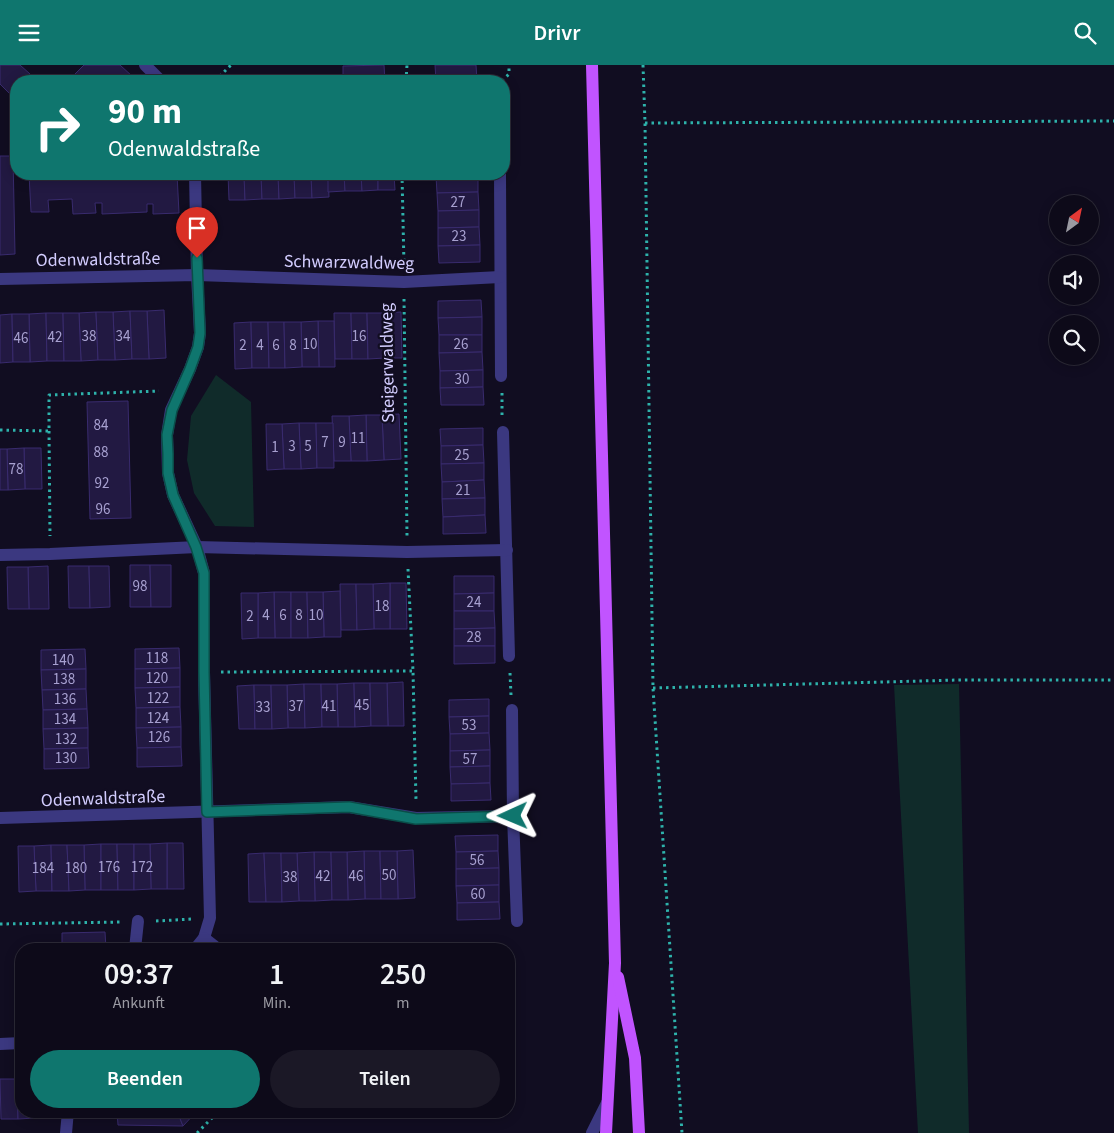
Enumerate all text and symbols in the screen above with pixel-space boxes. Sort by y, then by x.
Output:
text: Drivr [534,17,580,49]
icon: menu [15,19,43,47]
icon: search [1071,19,1099,47]
text: 90 m [108,87,182,137]
icon: right [25,95,90,160]
text: Odenwaldstraße [108,133,260,165]
house number: 27 [451,192,465,213]
north arrow [1049,195,1099,245]
map controls [1049,195,1099,365]
pin [176,207,218,258]
icon: arrive [183,214,211,242]
house number: 23 [452,226,466,247]
street label: Odenwaldstraße [36,246,161,273]
street label: Schwarzwaldweg [284,249,414,276]
button: sound [1049,255,1099,305]
street label: Steigerwaldweg [374,303,401,423]
button: search [1049,315,1099,365]
house number: 38 [82,326,96,347]
house number: 34 [116,326,131,347]
house number: 16 [352,326,366,347]
house number: 42 [48,327,62,348]
house number: 46 [14,328,28,349]
house number: 10 [303,334,317,355]
house number: 26 [454,334,468,355]
house number: 2 [239,335,247,356]
house number: 4 [256,335,264,356]
house number: 6 [272,335,280,356]
house number: 8 [289,335,297,356]
house number: 30 [455,369,469,390]
house number: 84 [94,415,109,436]
house number: 11 [351,428,365,449]
house number: 7 [321,432,329,453]
house number: 9 [338,432,346,453]
house number: 3 [288,436,296,457]
house number: 5 [304,436,312,457]
house number: 1 [271,437,279,458]
house number: 88 [94,442,108,463]
house number: 25 [455,445,469,466]
house number: 78 [9,459,23,480]
house number: 92 [95,473,109,494]
house number: 21 [456,480,470,501]
house number: 96 [96,499,110,520]
house number: 98 [133,576,147,597]
house number: 24 [467,592,482,613]
house number: 18 [375,596,389,617]
house number: 4 [262,605,270,626]
house number: 6 [279,605,287,626]
house number: 8 [295,605,303,626]
house number: 10 [309,605,323,626]
house number: 2 [246,606,254,627]
house number: 28 [467,627,481,648]
house number: 118 [146,648,168,669]
house number: 140 [52,650,74,671]
house number: 120 [146,668,168,689]
house number: 138 [53,669,75,690]
house number: 122 [147,688,169,709]
house number: 136 [54,689,76,710]
house number: 45 [355,695,369,716]
house number: 37 [289,696,303,717]
house number: 41 [322,696,336,717]
house number: 33 [256,697,270,718]
house number: 124 [147,708,170,729]
house number: 134 [54,709,77,730]
house number: 53 [462,715,476,736]
house number: 126 [148,727,170,748]
house number: 132 [55,729,77,750]
house number: 130 [55,748,77,769]
house number: 57 [463,749,477,770]
street label: Odenwaldstraße [40,784,166,813]
position arrow [486,789,538,841]
house number: 56 [470,850,484,871]
house number: 176 [98,857,120,878]
house number: 172 [131,857,153,878]
house number: 184 [32,858,55,879]
house number: 180 [65,858,87,879]
house number: 50 [382,865,396,886]
house number: 42 [316,866,330,887]
house number: 46 [349,866,363,887]
house number: 38 [283,867,297,888]
house number: 60 [471,884,485,905]
text: 09:37 [104,953,174,996]
text: 1 [269,953,285,996]
text: 250 [380,953,426,996]
text: Ankunft [113,992,165,1014]
text: Min. [263,992,291,1014]
text: m [396,992,410,1014]
button: Beenden [30,1050,260,1108]
button: Teilen [270,1050,500,1108]

